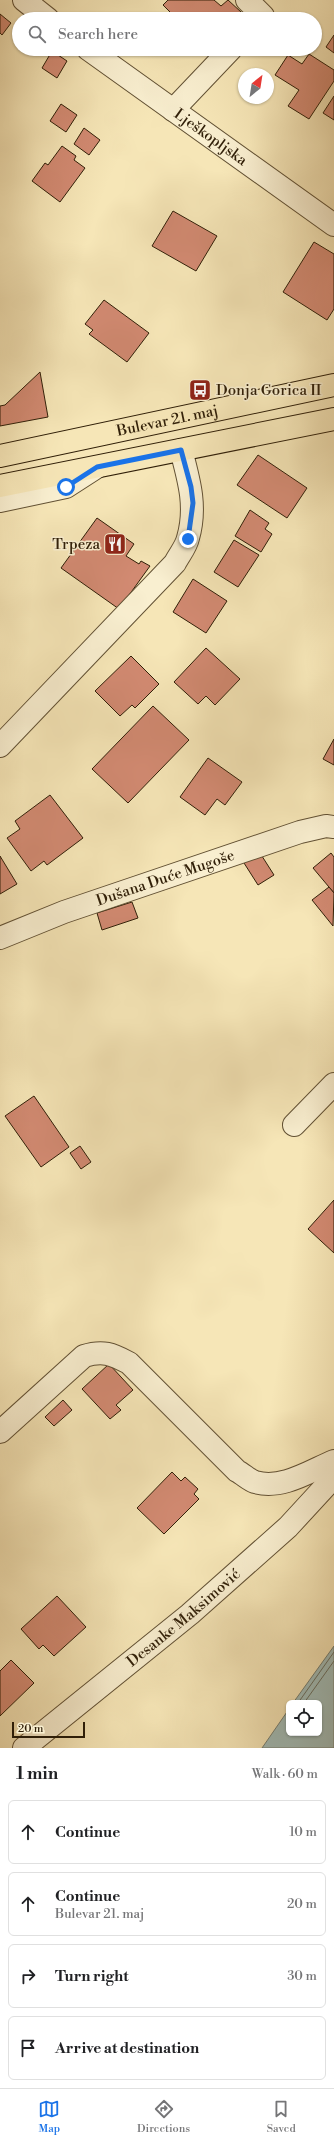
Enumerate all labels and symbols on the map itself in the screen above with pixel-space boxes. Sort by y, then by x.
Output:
north arrow [238,68,274,104]
street label: Lješkopljska [170,105,251,170]
bus stop icon: Donja Gorica II [187,377,213,403]
place label: Donja Gorica II [216,381,322,400]
street label: Bulevar 21. maj [114,401,220,441]
route start [57,478,75,496]
route end [179,530,197,548]
restaurant icon: Trpeza [102,531,128,557]
place label: Trpeza [52,535,100,554]
street label: Dušana Duće Mugoše [94,846,237,910]
street label: Desanke Maksimović [123,1565,245,1671]
scale bar [12,1720,85,1739]

